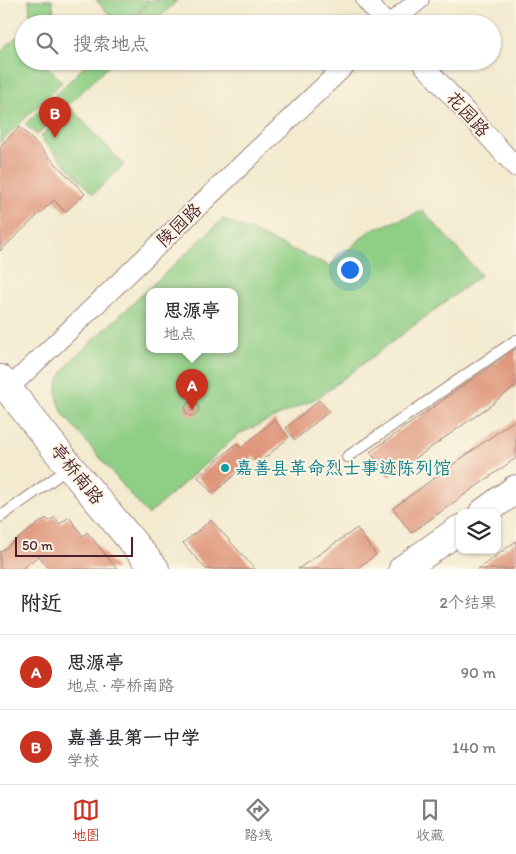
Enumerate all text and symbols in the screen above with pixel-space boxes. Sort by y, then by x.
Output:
search box [15,15,501,70]
icon: search [33,29,61,57]
text: 搜索地点 [73,32,149,55]
street label: 花园路 [442,87,494,141]
pin: B [39,97,71,138]
street label: 陵园路 [152,198,206,252]
your location [337,257,363,283]
popup [146,288,238,353]
text: 思源亭 [163,299,221,322]
text: 地点 [163,324,196,343]
pin: A [176,369,208,410]
street label: 亭桥南路 [46,439,108,509]
place label: 嘉善县革命烈士事迹陈列馆 [235,457,451,479]
marker: 嘉善县革命烈士事迹陈列馆 [219,462,231,474]
map controls [456,509,501,554]
button: layers [456,509,501,554]
scale bar [15,534,132,557]
text: 50 m [22,537,53,554]
text: 附近 [20,590,62,615]
text: 2个结果 [440,593,496,612]
text: 思源亭 [67,651,124,674]
text: A [31,663,41,682]
text: 90 m [461,663,496,682]
text: 地点 · 亭桥南路 [67,676,174,695]
text: 嘉善县第一中学 [67,726,200,749]
text: B [31,738,41,757]
text: 140 m [452,738,496,757]
text: 学校 [67,751,99,770]
tab: 地图 [72,796,100,844]
tab: 路线 [244,796,272,844]
tab: 收藏 [416,796,444,844]

